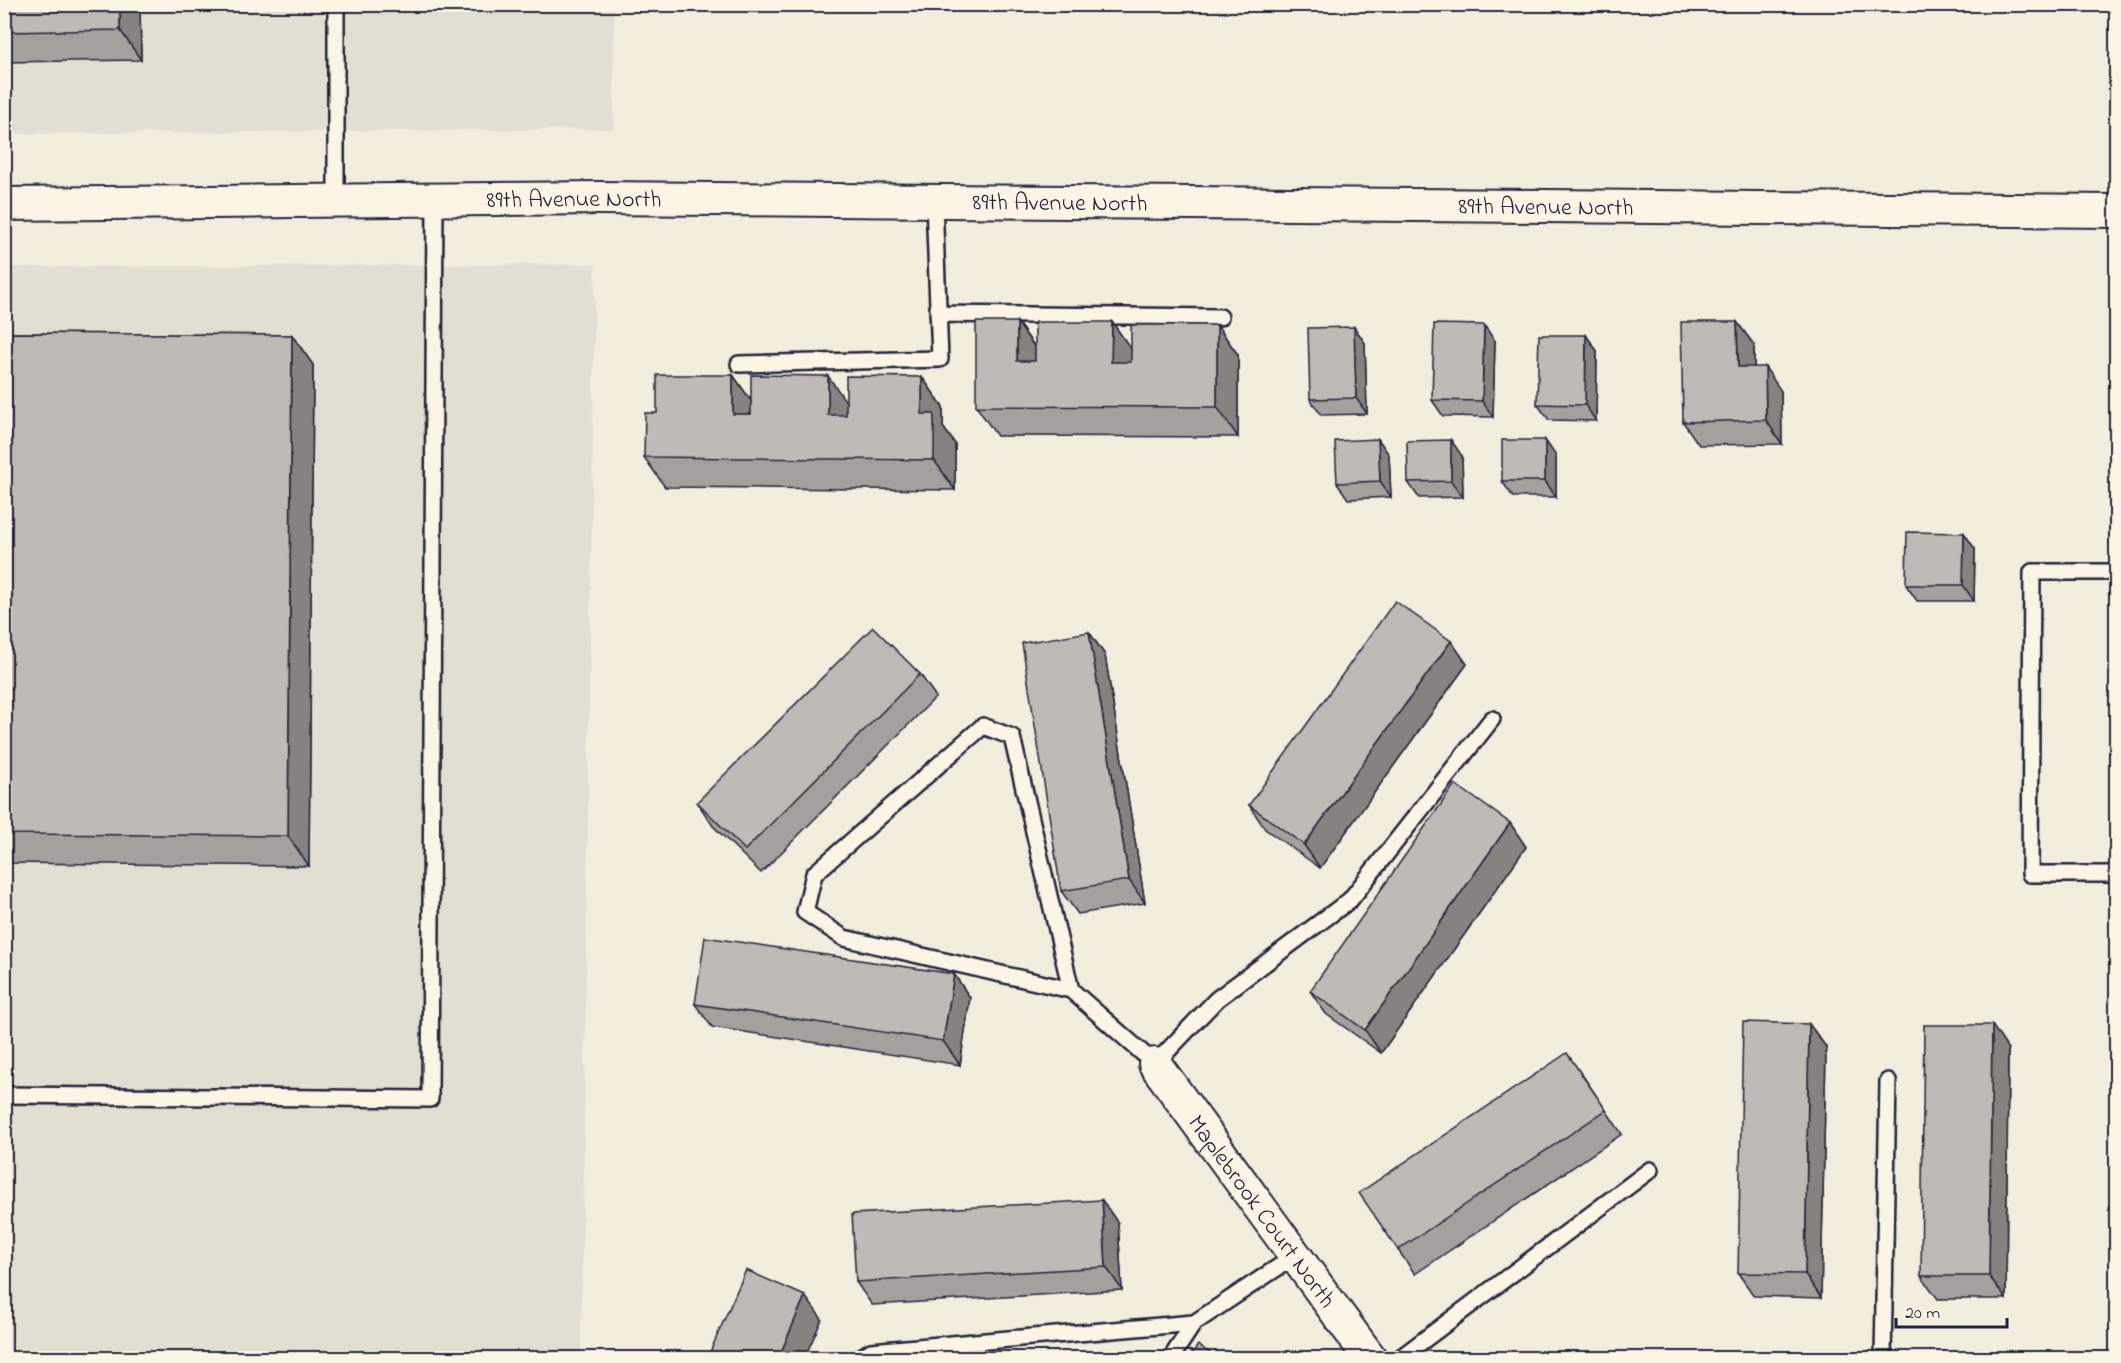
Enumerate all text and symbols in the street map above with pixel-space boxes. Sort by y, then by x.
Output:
street label: 89th Avenue North [486,183,662,219]
street label: 89th Avenue North [972,186,1148,223]
street label: 89th Avenue North [1458,190,1634,227]
street label: Maplebrook Court North [1178,1108,1343,1316]
scale bar [1896,1291,2007,1329]
text: 20 m [1905,1301,1940,1327]

